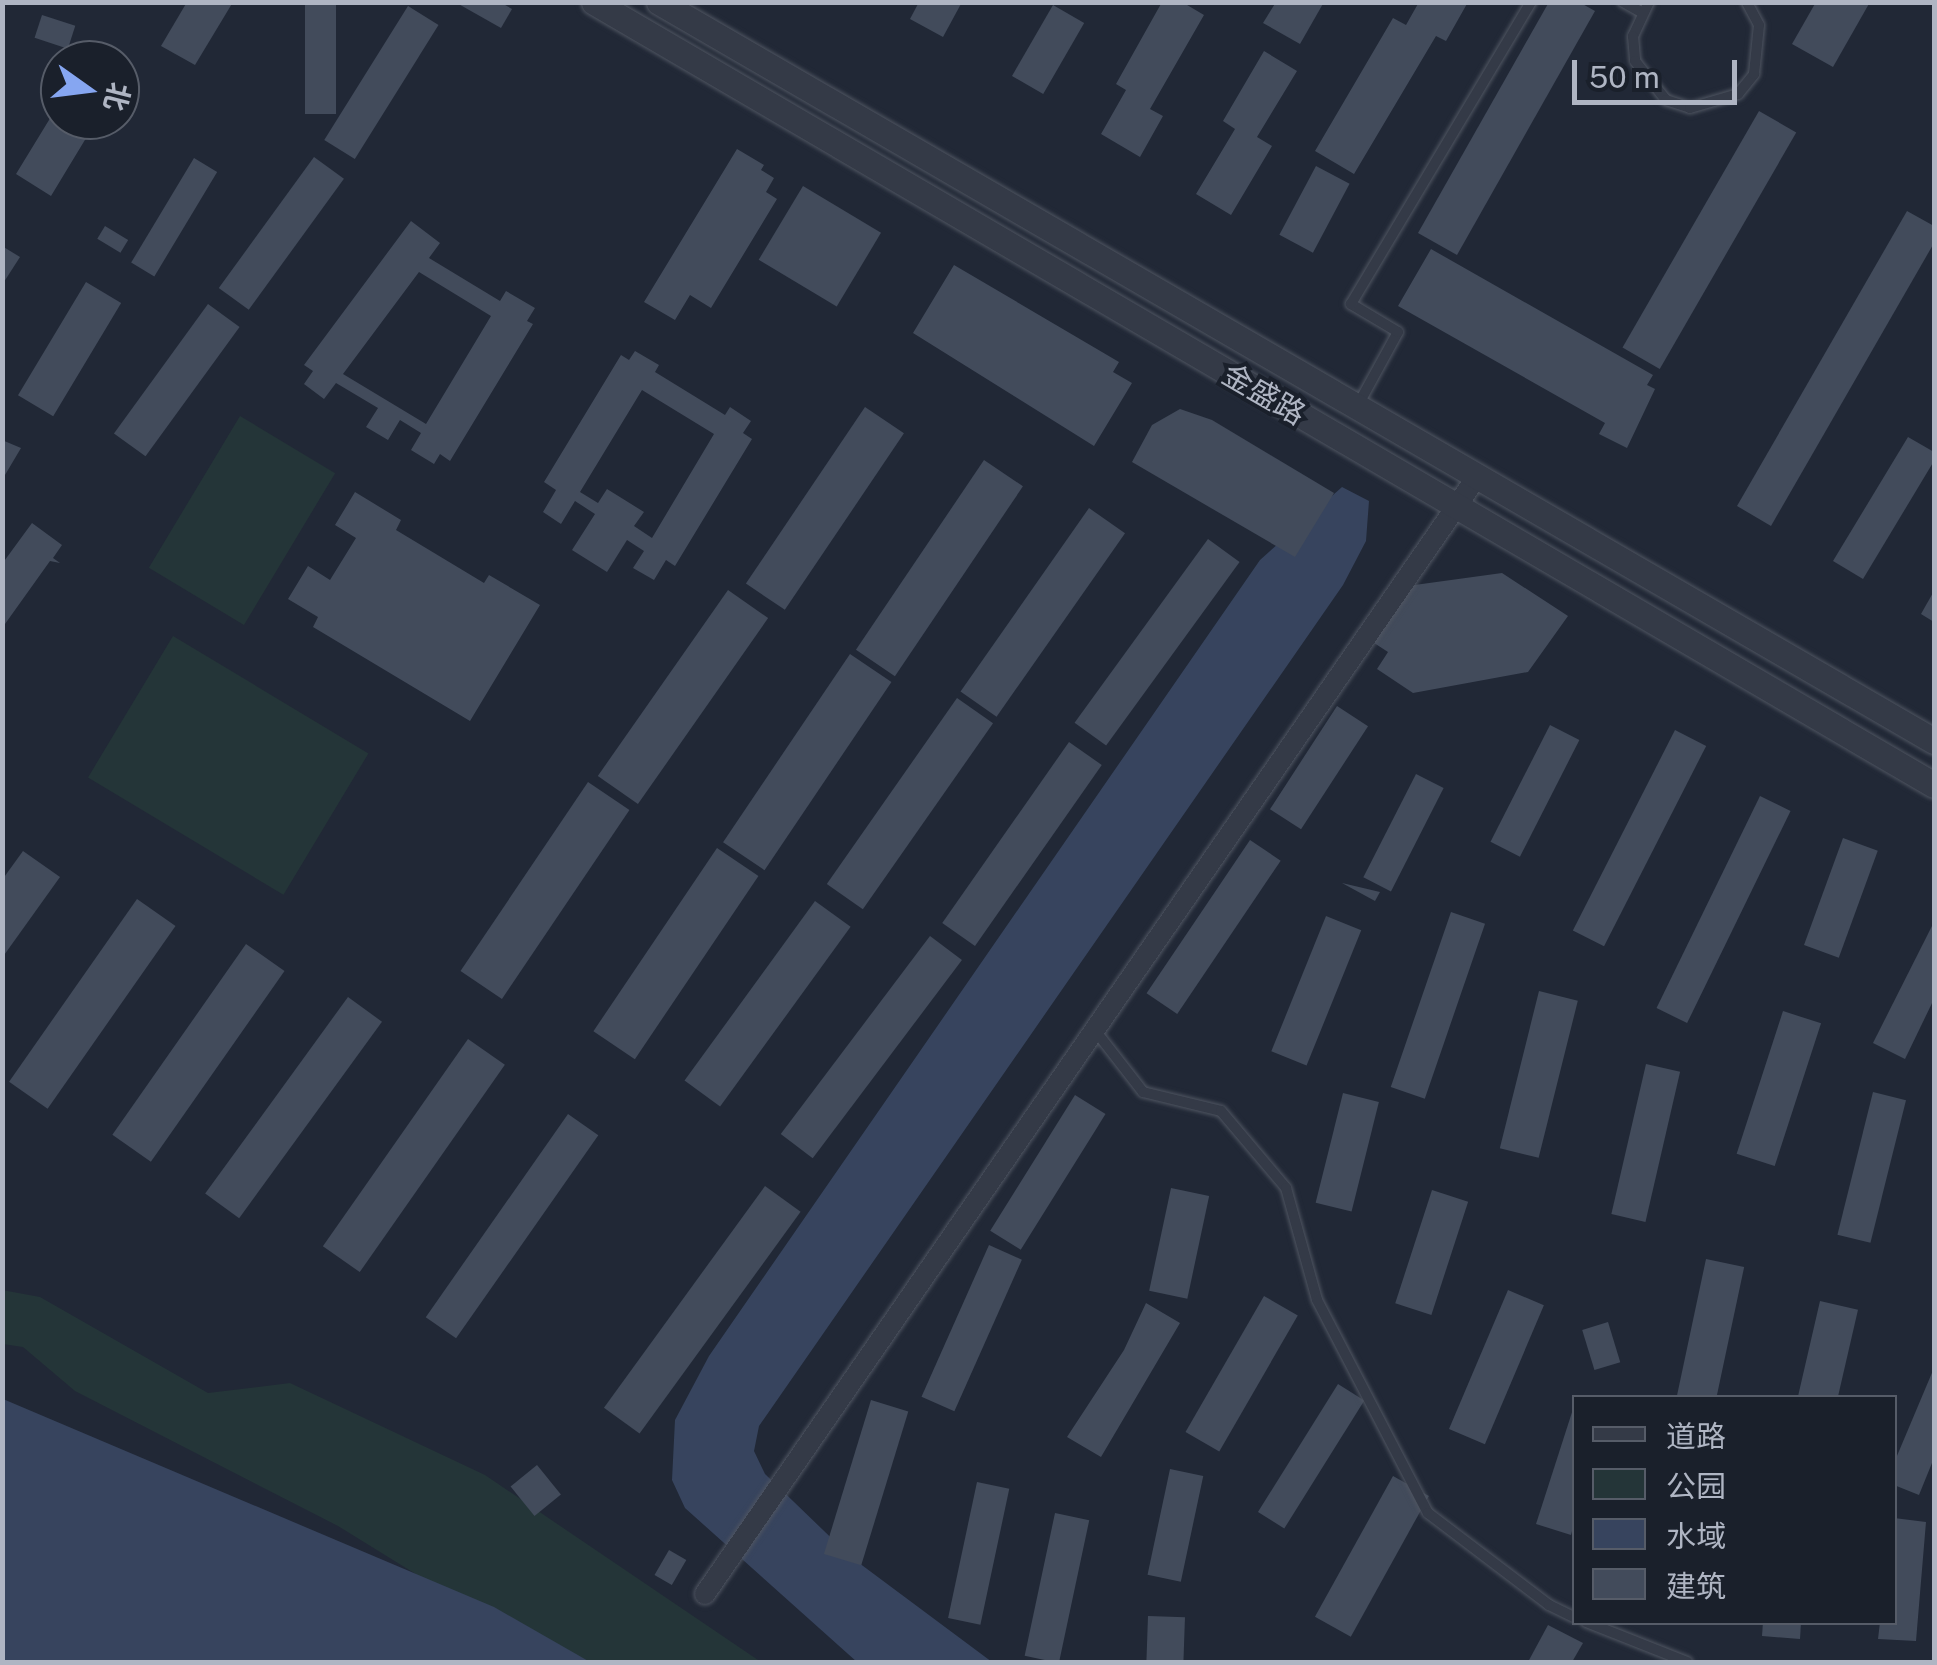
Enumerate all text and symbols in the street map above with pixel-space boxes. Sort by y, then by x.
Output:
north arrow [40,40,140,140]
scale bar [1577,40,1742,102]
text: 50 m [1589,59,1660,95]
text: 北 [98,79,137,114]
street label: 金盛路 [1216,356,1312,432]
legend [1572,1395,1897,1625]
text: 道路 [1666,1418,1726,1454]
text: 公园 [1666,1468,1726,1504]
text: 水域 [1666,1518,1726,1554]
text: 建筑 [1666,1568,1726,1604]

